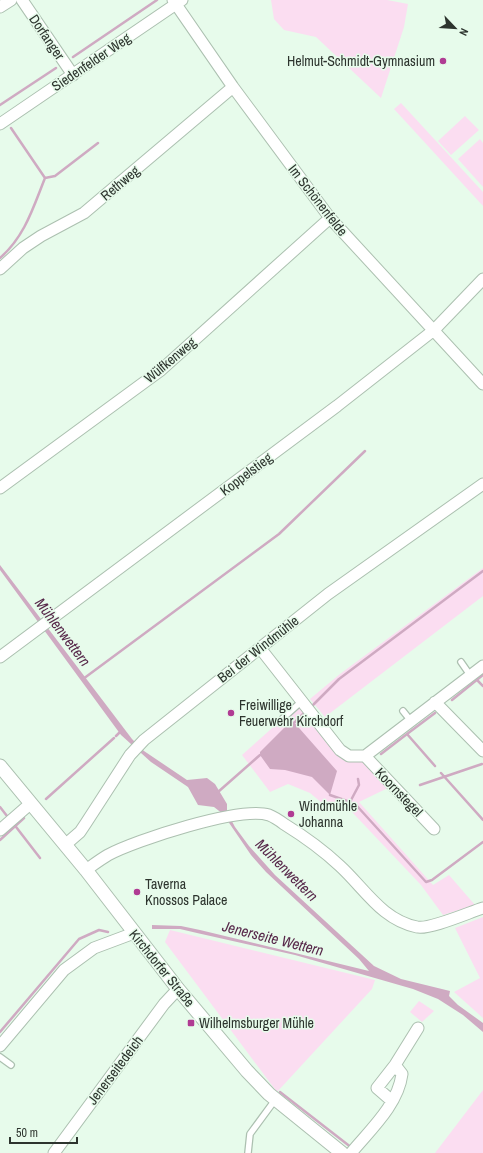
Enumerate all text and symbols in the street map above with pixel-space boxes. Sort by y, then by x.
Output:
north arrow [435,8,475,48]
street label: Dorfanger [25,11,69,63]
text: N [456,26,472,38]
street label: Siedenfelder Weg [48,29,135,95]
place label: Helmut-Schmidt-Gymnasium [287,52,435,70]
marker: Helmut-Schmidt-Gymnasium [438,56,448,66]
street label: Rethweg [97,161,144,204]
street label: Im Schönenfelde [284,161,352,239]
street label: Wülfkenweg [140,333,200,387]
street label: Koppelstieg [216,448,276,499]
water label: Mühlenwettern [30,593,96,671]
street label: Bei der Windmühle [214,612,302,686]
place label: Freiwillige Feuerwehr Kirchdorf [239,696,344,730]
marker: Freiwillige Feuerwehr Kirchdorf [226,708,236,718]
street label: Koornstegel [371,764,427,820]
place label: Windmühle Johanna [299,797,357,831]
marker: Windmühle Johanna [286,809,296,819]
water label: Mühlenwettern [251,834,323,906]
place label: Taverna Knossos Palace [145,875,227,909]
marker: Taverna Knossos Palace [132,887,142,897]
water label: Jenerseite Wettern [219,915,326,961]
street label: Kirchdorfer Straße [125,926,199,1010]
place label: Wilhelmsburger Mühle [199,1014,314,1032]
marker: Wilhelmsburger Mühle [186,1018,196,1028]
street label: Jenerseitedeich [83,1032,147,1108]
scale bar [10,1119,77,1145]
text: 50 m [16,1125,38,1141]

